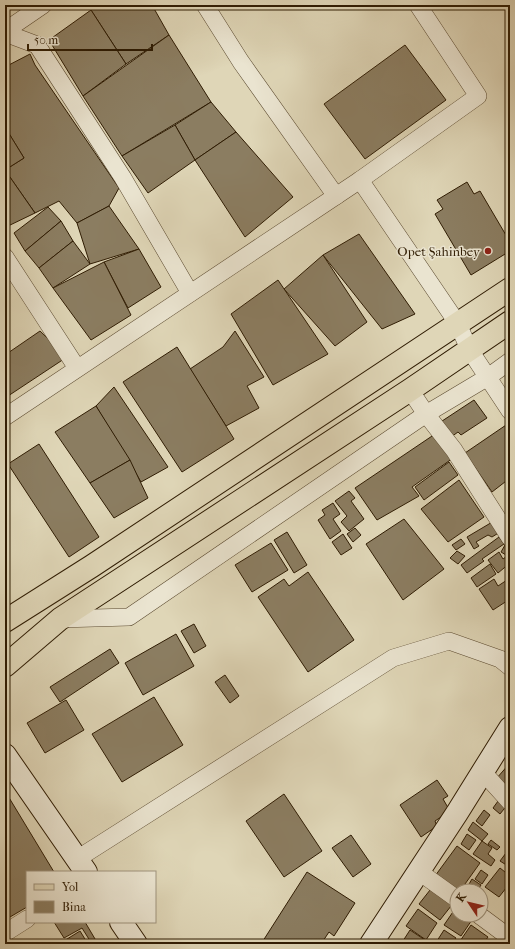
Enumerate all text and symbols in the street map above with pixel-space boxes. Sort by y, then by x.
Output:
scale bar [28,26,152,52]
text: 50 m [34,33,58,47]
place label: Opet Şahinbey [397,244,481,259]
marker: Opet Şahinbey [483,246,493,256]
legend [26,871,156,923]
text: Yol [61,880,79,894]
north arrow [449,883,489,923]
text: K [454,890,469,905]
text: Bina [62,900,86,914]

